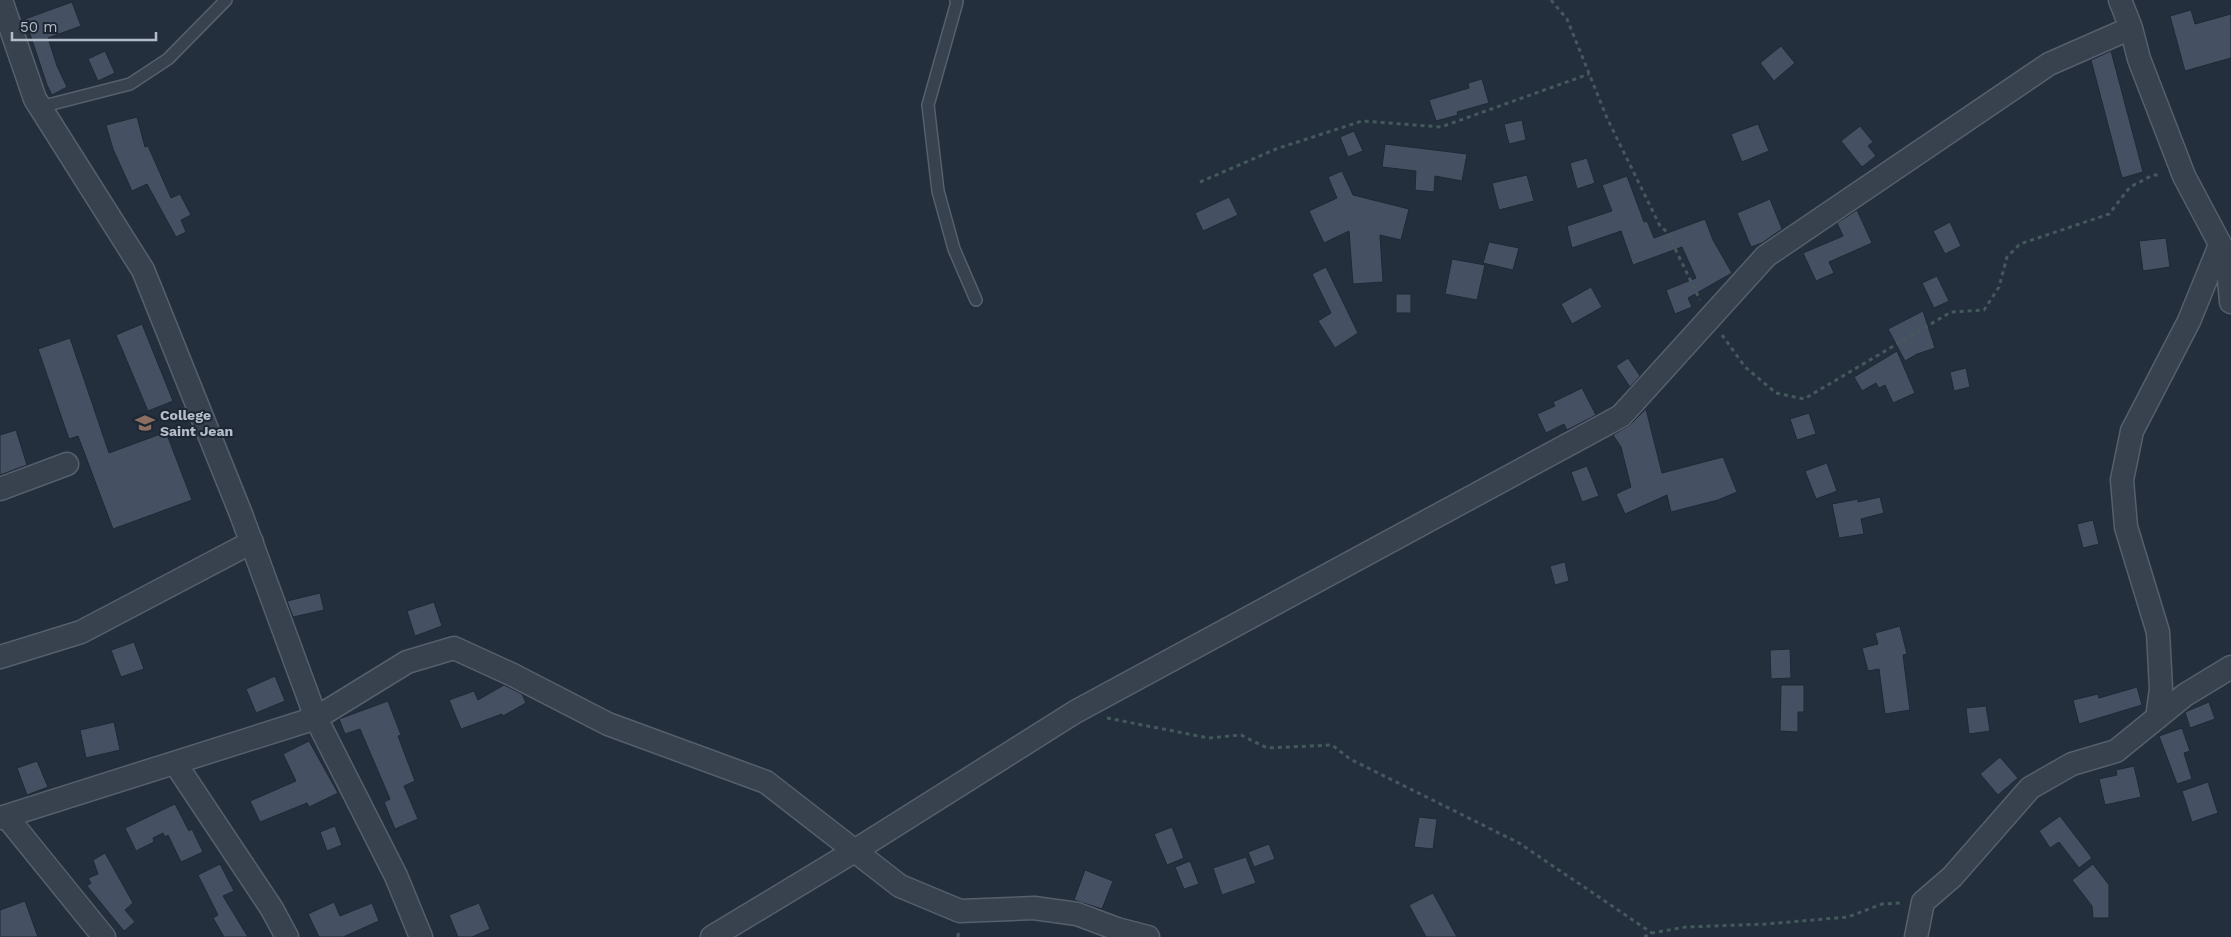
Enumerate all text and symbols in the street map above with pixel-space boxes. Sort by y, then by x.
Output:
scale bar [12,10,156,42]
text: 50 m [20,18,57,36]
place label: College Saint Jean [160,407,233,439]
school or university icon: College Saint Jean [134,412,156,434]

